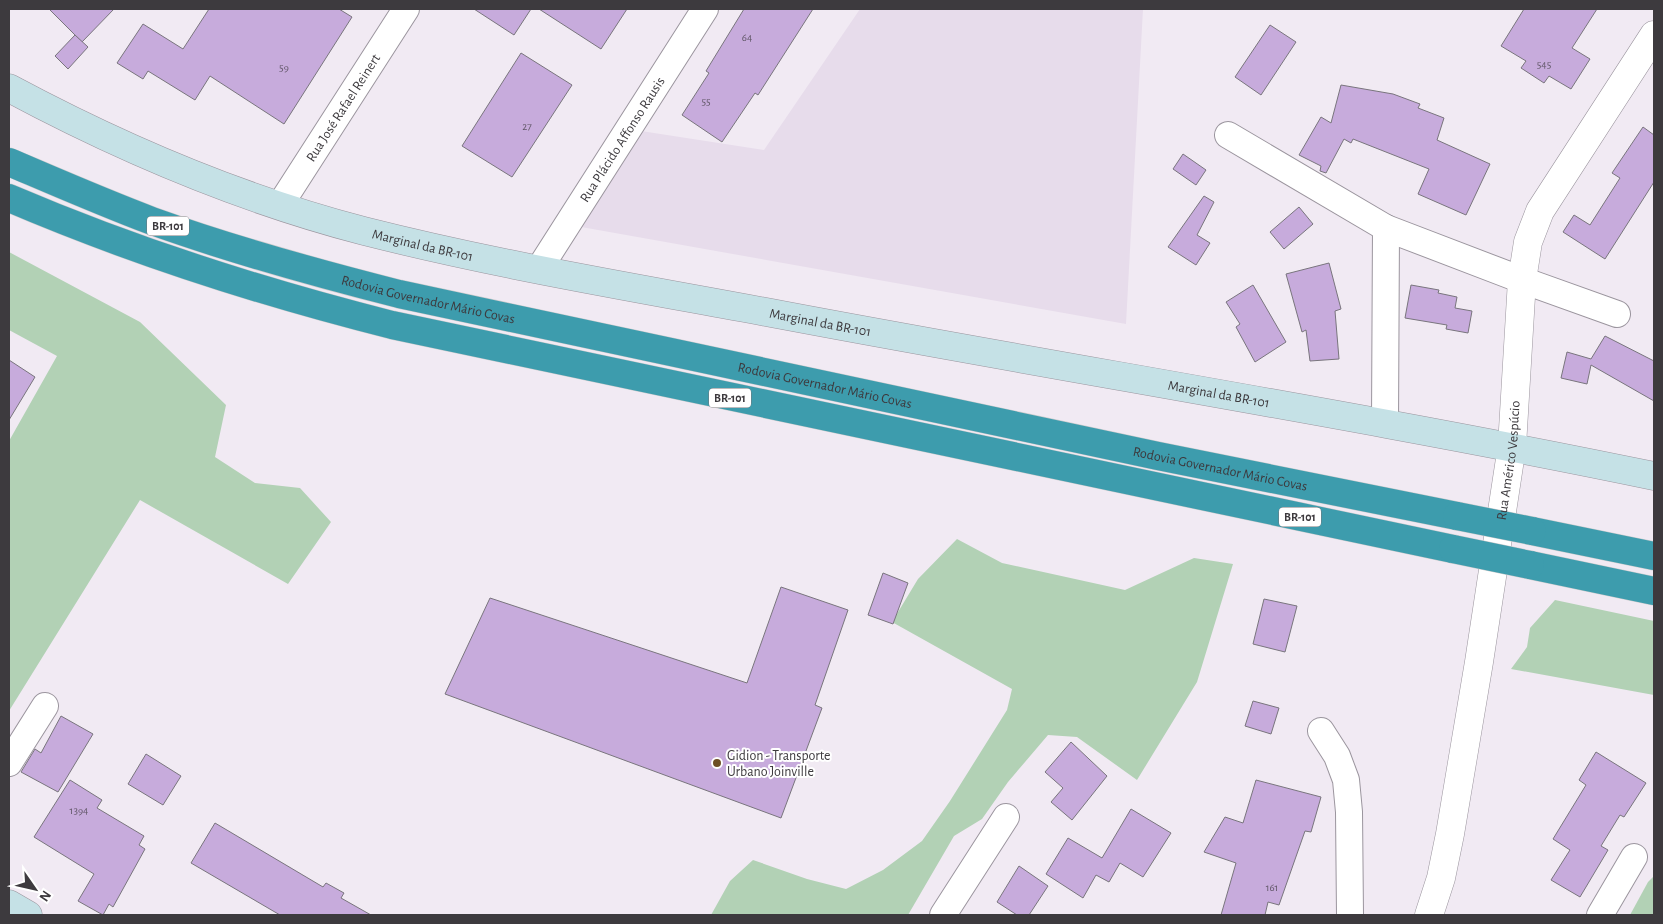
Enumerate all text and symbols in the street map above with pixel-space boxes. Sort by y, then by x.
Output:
house number: 64 [742,32,752,43]
street label: Rua José Rafael Reinert [304,51,383,164]
house number: 545 [1537,59,1552,70]
house number: 59 [279,62,289,73]
street label: Rua Plácido Affonso Rausis [578,75,668,205]
house number: 55 [701,96,711,107]
house number: 27 [522,121,532,132]
road number: BR-101 [147,217,189,236]
street label: Marginal da BR-101 [371,227,474,264]
street label: Rodovia Governador Mário Covas [340,273,516,327]
street label: Marginal da BR-101 [768,307,872,339]
street label: Rodovia Governador Mário Covas [736,361,913,411]
street label: Marginal da BR-101 [1167,379,1271,411]
road number: BR-101 [709,388,751,408]
street label: Rua Américo Vespúcio [1495,400,1523,521]
street label: Rodovia Governador Mário Covas [1132,445,1309,494]
road number: BR-101 [1279,508,1321,526]
place label: Gidion - Transporte Urbano Joinville [727,749,831,779]
marker: Gidion - Transporte Urbano Joinville [711,757,723,769]
house number: 1394 [70,805,88,816]
north arrow [10,864,60,914]
house number: 161 [1266,882,1278,893]
text: N [36,888,53,904]

